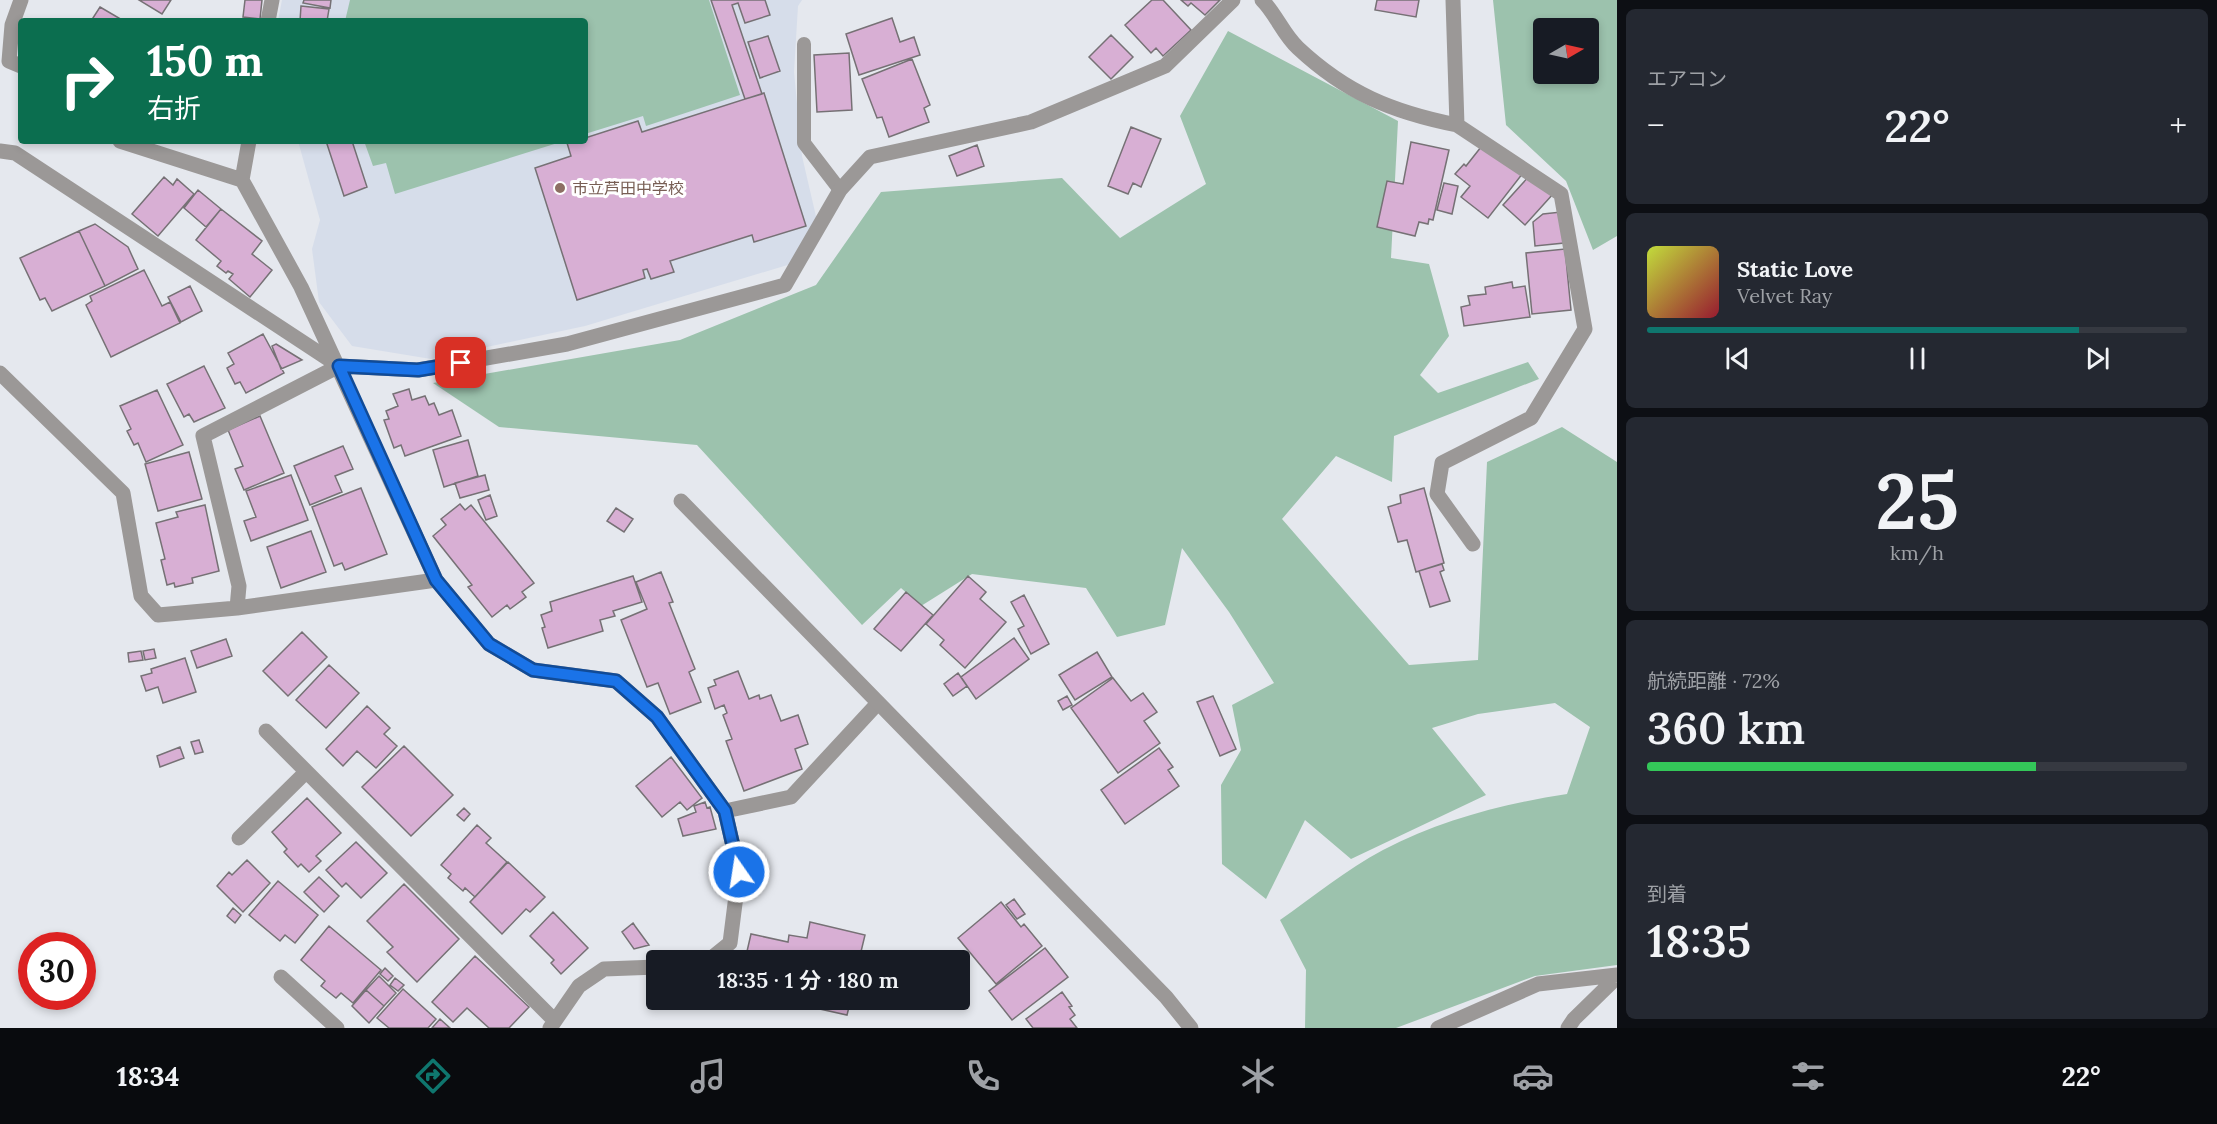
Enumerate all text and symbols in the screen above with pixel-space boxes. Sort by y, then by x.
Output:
north arrow [1533,18,1599,84]
map controls [1533,18,1599,84]
text: 150 m [147,34,263,88]
icon: right [48,42,126,120]
text: エアコン [1647,66,1727,91]
text: 右折 [147,91,201,125]
text: 22° [1884,97,1950,154]
text: − [1647,104,1665,146]
text: + [2170,104,2187,146]
place label: 市立芦田中学校 [572,178,684,198]
marker: 市立芦田中学校 [553,181,567,195]
text: Static Love [1737,255,1853,283]
text: Velvet Ray [1737,283,1832,308]
pin [435,337,486,388]
icon: previous [1721,342,1754,375]
icon: pause [1901,342,1934,375]
icon: next [2081,342,2114,375]
icon: arrive [444,346,477,379]
text: 25 [1875,451,1959,550]
text: km/h [1890,540,1944,565]
text: 航続距離 · 72% [1647,668,1780,693]
text: 360 km [1647,699,1805,756]
position arrow [707,840,771,904]
text: 到着 [1647,881,1687,906]
text: 18:35 [1647,912,1751,969]
speed limit sign: 30 [18,932,96,1010]
text: 18:35 · 1 分 · 180 m [717,966,899,994]
icon: directions [412,1055,454,1097]
icon: music [687,1055,729,1097]
icon: phone [962,1055,1004,1097]
icon: climate [1237,1055,1279,1097]
icon: car [1512,1055,1554,1097]
icon: filters [1787,1055,1829,1097]
text: 18:34 [116,1059,179,1093]
text: 22° [2061,1059,2100,1093]

